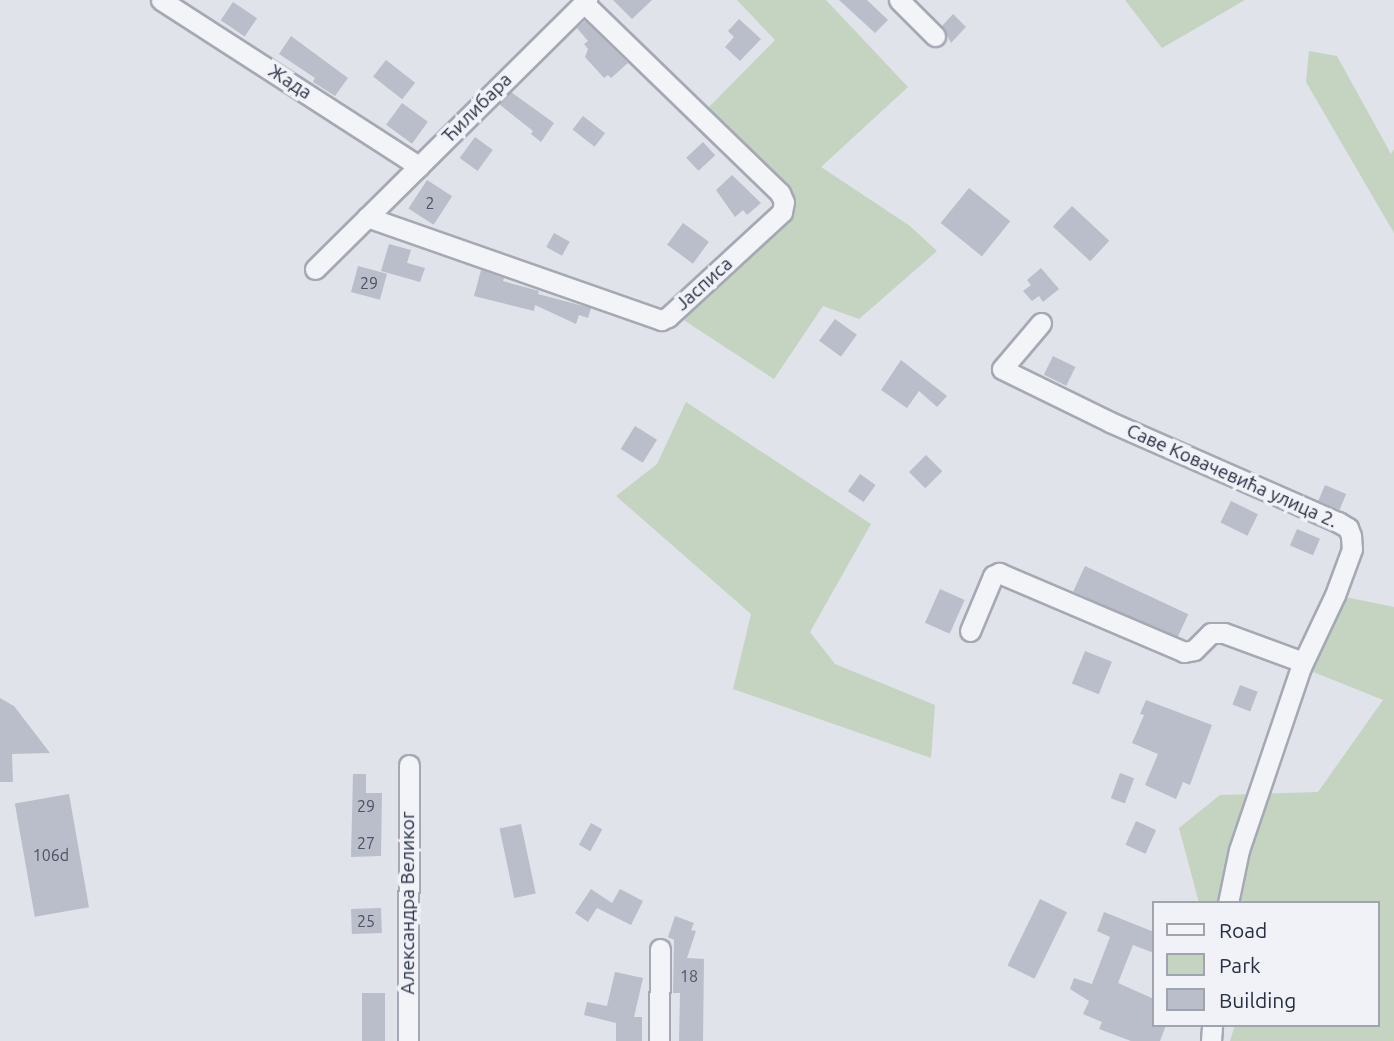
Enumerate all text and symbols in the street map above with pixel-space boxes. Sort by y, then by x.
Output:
street label: Жада [264,60,316,104]
street label: Ћилибара [437,68,517,148]
house number: 2 [425,193,435,213]
street label: Јасписа [671,253,737,315]
house number: 29 [360,273,378,293]
street label: Саве Ковачевића улица 2. [1123,419,1341,533]
house number: 29 [357,796,375,816]
street label: Александра Великог [397,811,419,995]
house number: 27 [357,833,375,853]
house number: 106d [33,845,69,865]
legend [1152,901,1380,1027]
house number: 25 [357,911,375,931]
text: Road [1219,918,1267,942]
text: Park [1219,953,1261,977]
house number: 18 [680,966,698,986]
text: Building [1219,988,1296,1012]

